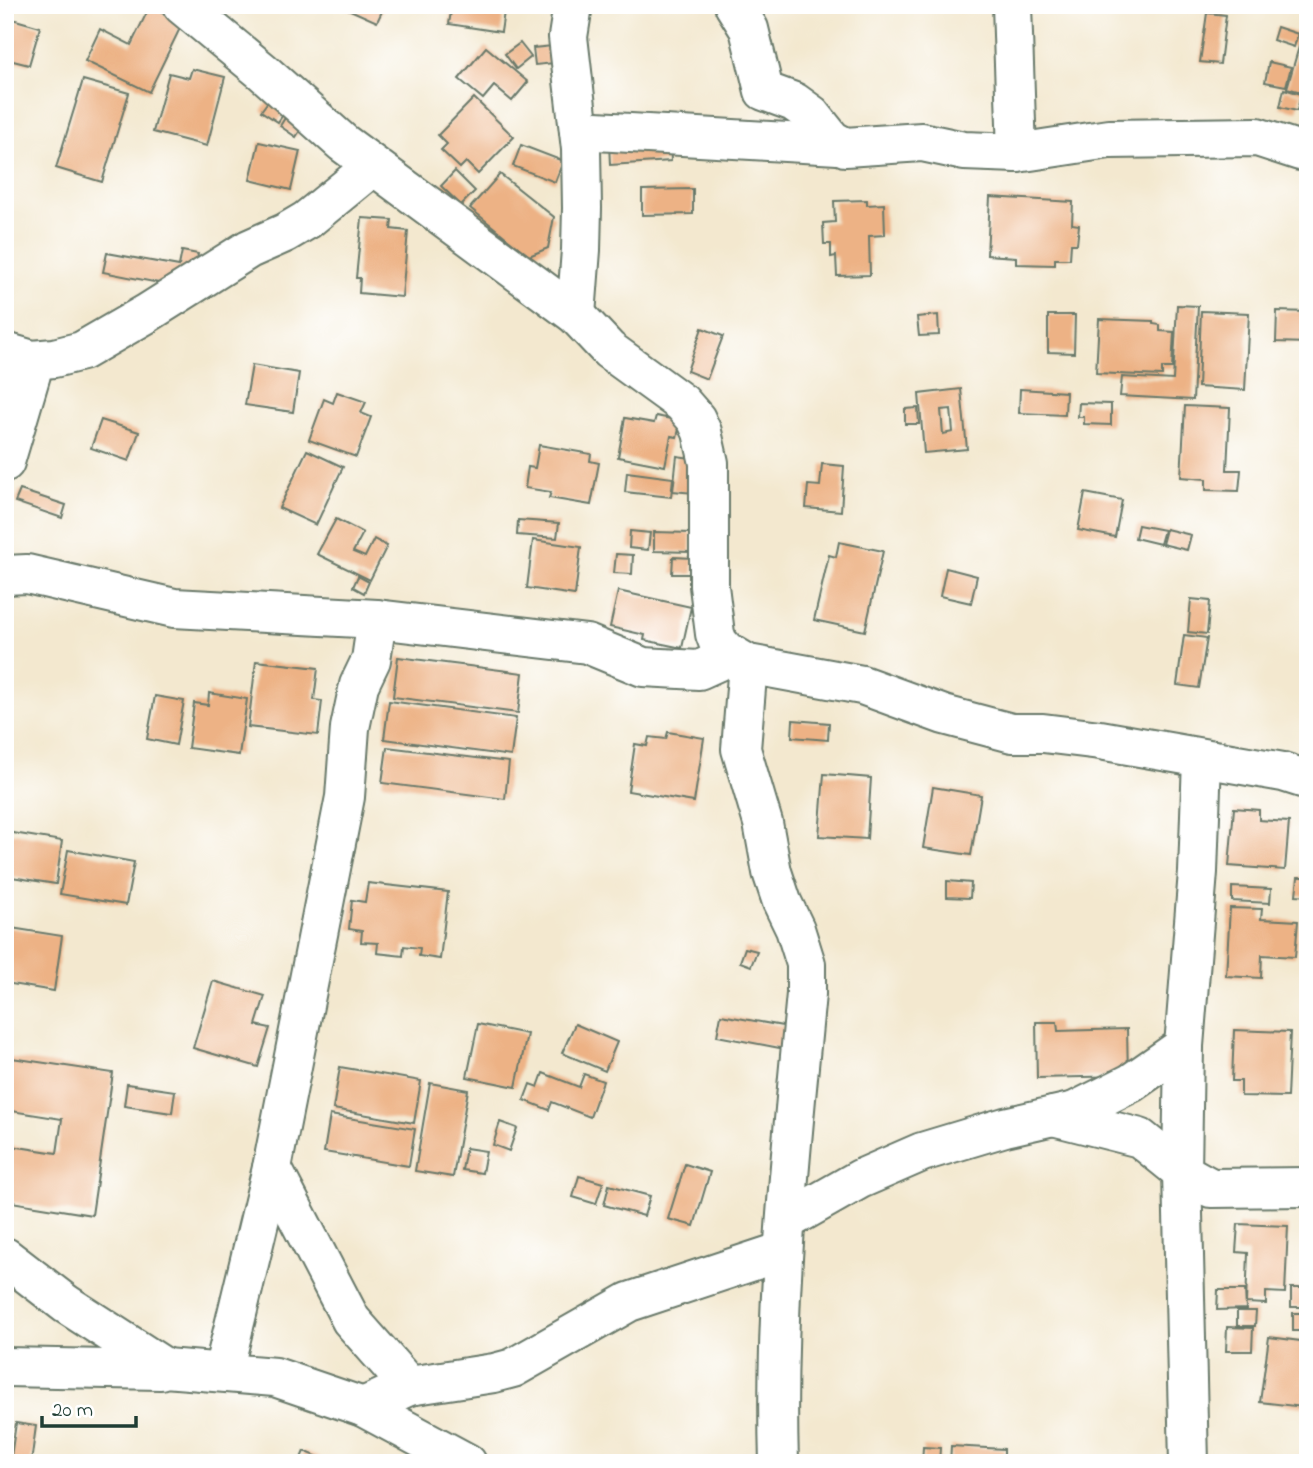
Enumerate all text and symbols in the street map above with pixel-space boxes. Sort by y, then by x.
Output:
scale bar [42,1384,136,1428]
text: 20 m [52,1396,93,1426]

